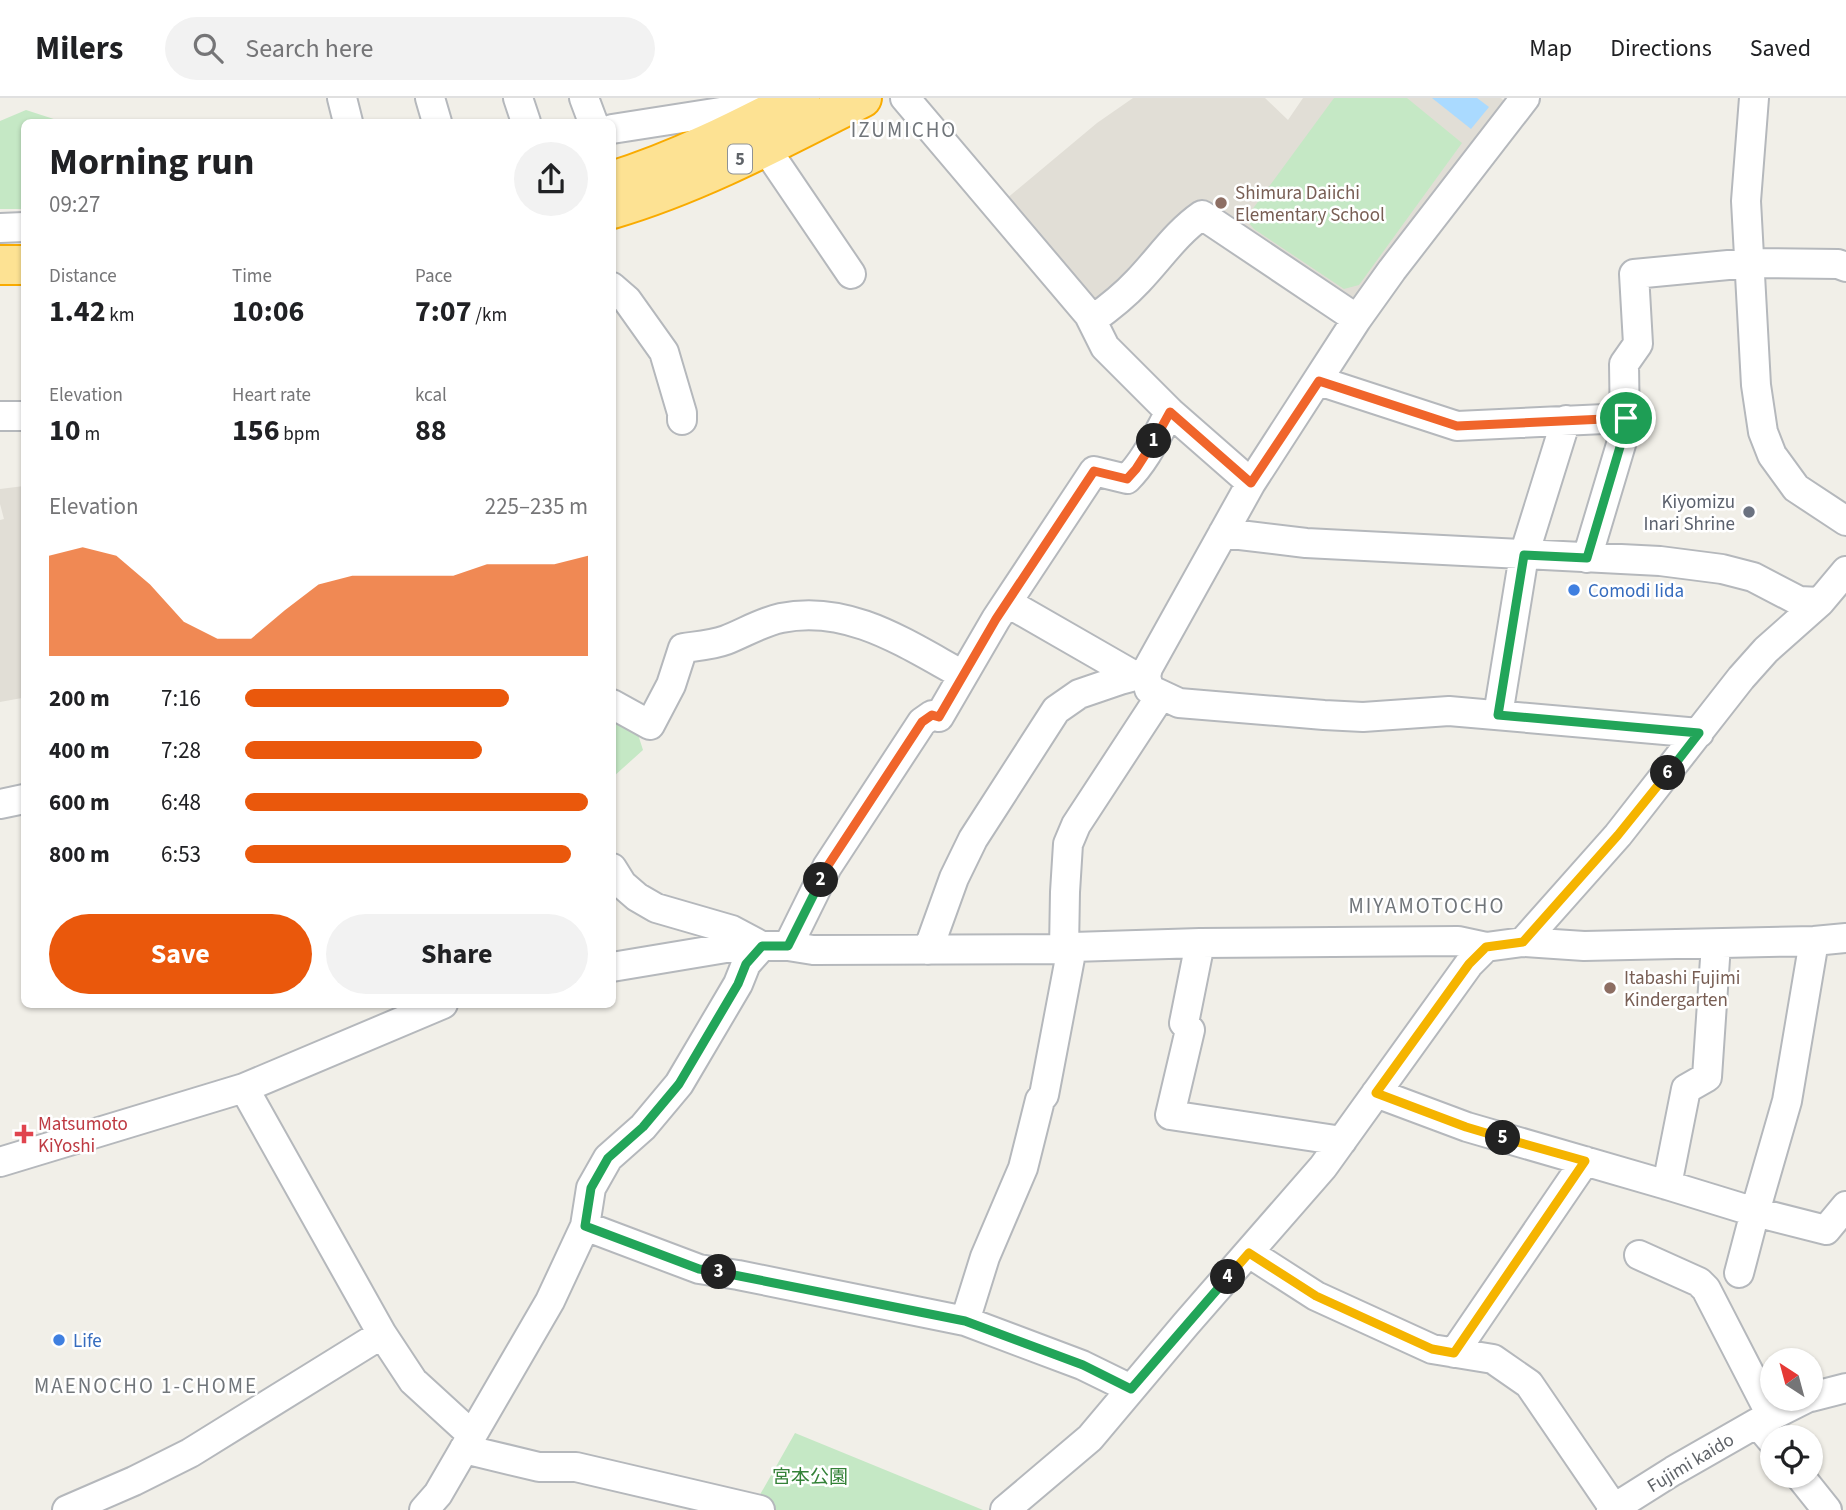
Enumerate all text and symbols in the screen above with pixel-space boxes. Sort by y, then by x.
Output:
search box [165,17,655,80]
text: Milers [35,25,123,72]
icon: search [189,29,227,67]
text: Search here [245,30,373,67]
text: Map [1529,31,1572,66]
text: Directions [1610,31,1712,66]
text: Saved [1750,31,1811,66]
district label: IZUMICHO [851,115,957,145]
text: Morning run [49,135,254,189]
button: share [514,142,588,216]
road number: 5 [728,144,752,174]
place label: Shimura Daiichi Elementary School [1235,180,1385,229]
text: 09:27 [49,188,100,221]
marker: Shimura Daiichi Elementary School [1213,195,1229,211]
text: Distance [49,263,117,290]
text: Time [232,263,272,290]
text: Pace [415,263,452,290]
text: 1.42 [49,290,106,333]
text: 10:06 [232,290,304,333]
text: 7:07 [415,290,472,333]
text: km [106,302,135,329]
text: /km [472,302,507,329]
text: Elevation [49,382,123,409]
text: Heart rate [232,382,311,409]
text: kcal [415,382,447,409]
pin [1596,388,1656,448]
icon: arrive [1607,399,1645,437]
text: 10 [49,409,81,452]
text: 156 [232,409,280,452]
text: 88 [415,409,447,452]
text: m [81,421,100,448]
text: bpm [280,421,320,448]
pin: 1 [1136,424,1172,458]
text: 1 [1148,427,1159,454]
place label: Kiyomizu Inari Shrine [1643,489,1735,538]
text: Elevation [49,490,139,523]
text: 225–235 m [485,490,588,523]
marker: Kiyomizu Inari Shrine [1741,504,1757,520]
place label: Comodi Iida [1588,578,1684,605]
marker: Comodi Iida [1566,582,1582,598]
text: 200 m [49,682,110,715]
text: 7:16 [161,682,201,715]
text: 400 m [49,734,110,767]
text: 7:28 [161,734,201,767]
pin: 6 [1650,756,1686,790]
text: 6 [1662,759,1673,786]
text: 600 m [49,786,110,819]
text: 6:48 [161,786,201,819]
text: 800 m [49,838,110,871]
text: 6:53 [161,838,201,871]
pin: 2 [804,862,838,898]
text: 2 [815,866,826,893]
district label: MIYAMOTOCHO [1349,891,1505,921]
button: Save [49,914,312,994]
button: Share [326,914,588,994]
place label: Itabashi Fujimi Kindergarten [1624,965,1740,1014]
marker: Itabashi Fujimi Kindergarten [1602,980,1618,996]
place label: Matsumoto KiYoshi [38,1111,128,1160]
pin: 5 [1486,1121,1520,1156]
text: 5 [1497,1124,1508,1151]
marker: Matsumoto KiYoshi [16,1126,32,1142]
pin: 3 [702,1254,736,1290]
text: 3 [713,1258,724,1285]
pin: 4 [1210,1260,1246,1294]
text: 4 [1222,1263,1233,1290]
place label: Life [73,1328,102,1355]
marker: Life [51,1332,67,1348]
north arrow [1760,1348,1824,1410]
map controls [1760,1348,1823,1488]
district label: MAENOCHO 1-CHOME [34,1371,258,1401]
button: locate [1760,1425,1823,1488]
street label: Fujimi kaido [1642,1427,1739,1500]
park label: 宮本公園 [772,1464,848,1491]

